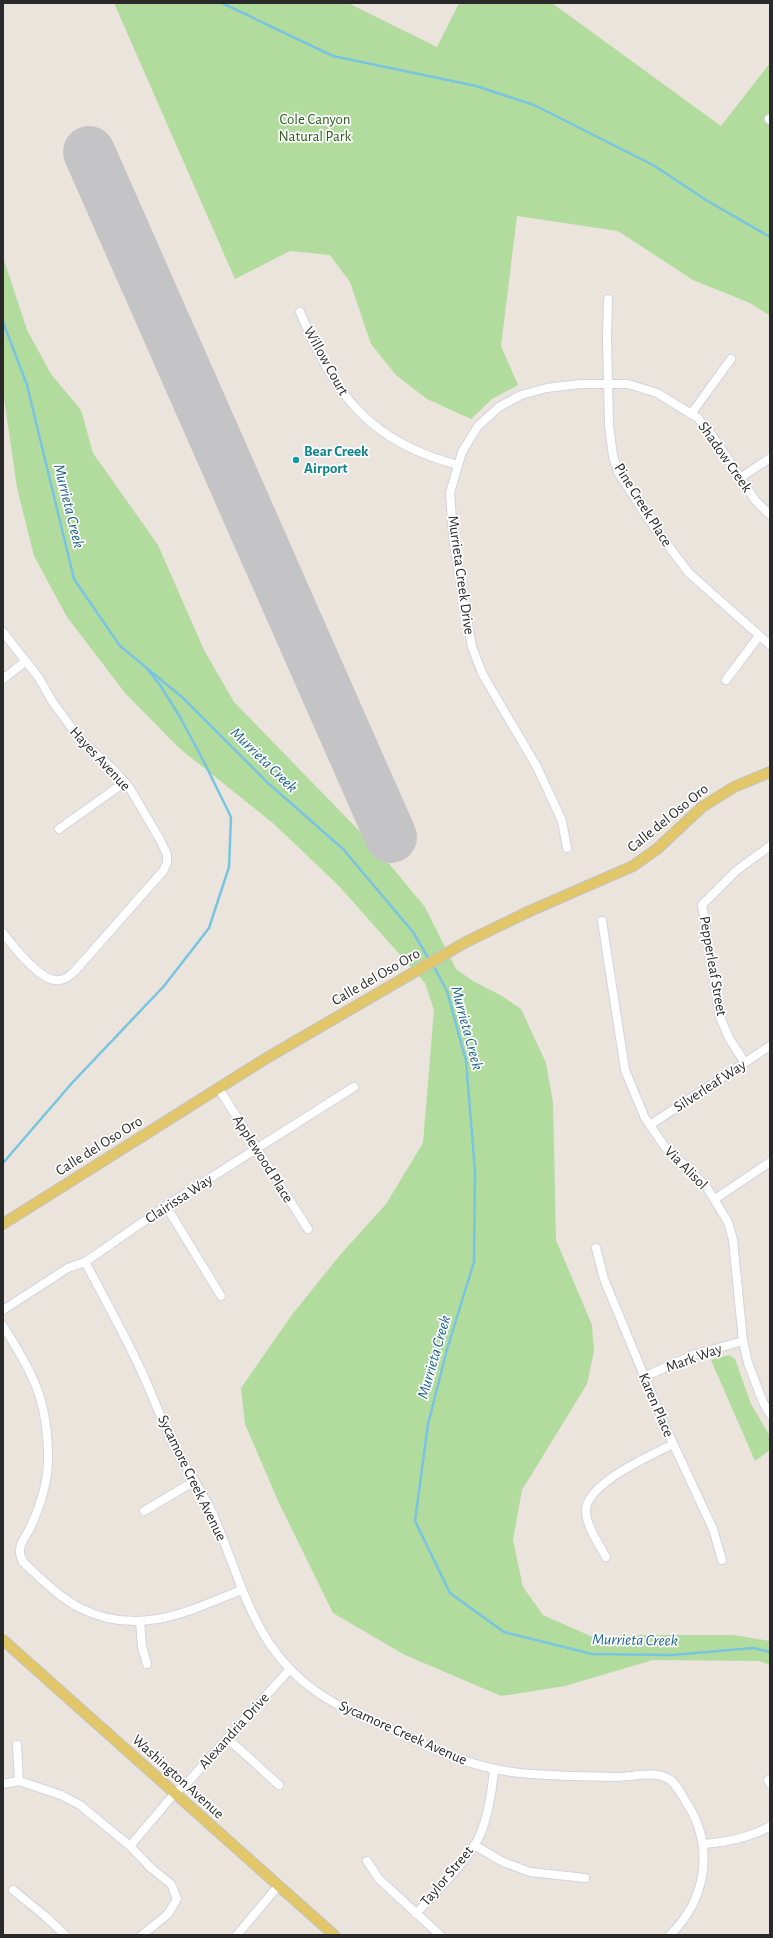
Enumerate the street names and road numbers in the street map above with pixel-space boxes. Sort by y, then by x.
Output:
street label: Willow Court [301,324,351,398]
street label: Shadow Creek [695,419,755,495]
street label: Pine Creek Place [611,461,675,549]
street label: Murrieta Creek Drive [445,514,477,636]
street label: Hayes Avenue [67,724,133,794]
street label: Calle del Oso Oro [625,781,711,855]
street label: Pepperleaf Street [697,915,729,1017]
street label: Calle del Oso Oro [329,946,423,1008]
street label: Silverleaf Way [671,1057,749,1115]
street label: Calle del Oso Oro [53,1113,145,1179]
street label: Applewood Place [230,1113,296,1206]
street label: Via Alisol [662,1144,710,1192]
street label: Clairissa Way [143,1171,216,1226]
street label: Mark Way [664,1341,725,1375]
street label: Karen Place [636,1371,676,1439]
street label: Sycamore Creek Avenue [155,1413,229,1543]
street label: Alexandria Drive [196,1690,272,1772]
street label: Sycamore Creek Avenue [337,1698,469,1768]
street label: Washington Avenue [129,1732,227,1822]
street label: Taylor Street [418,1843,476,1909]

